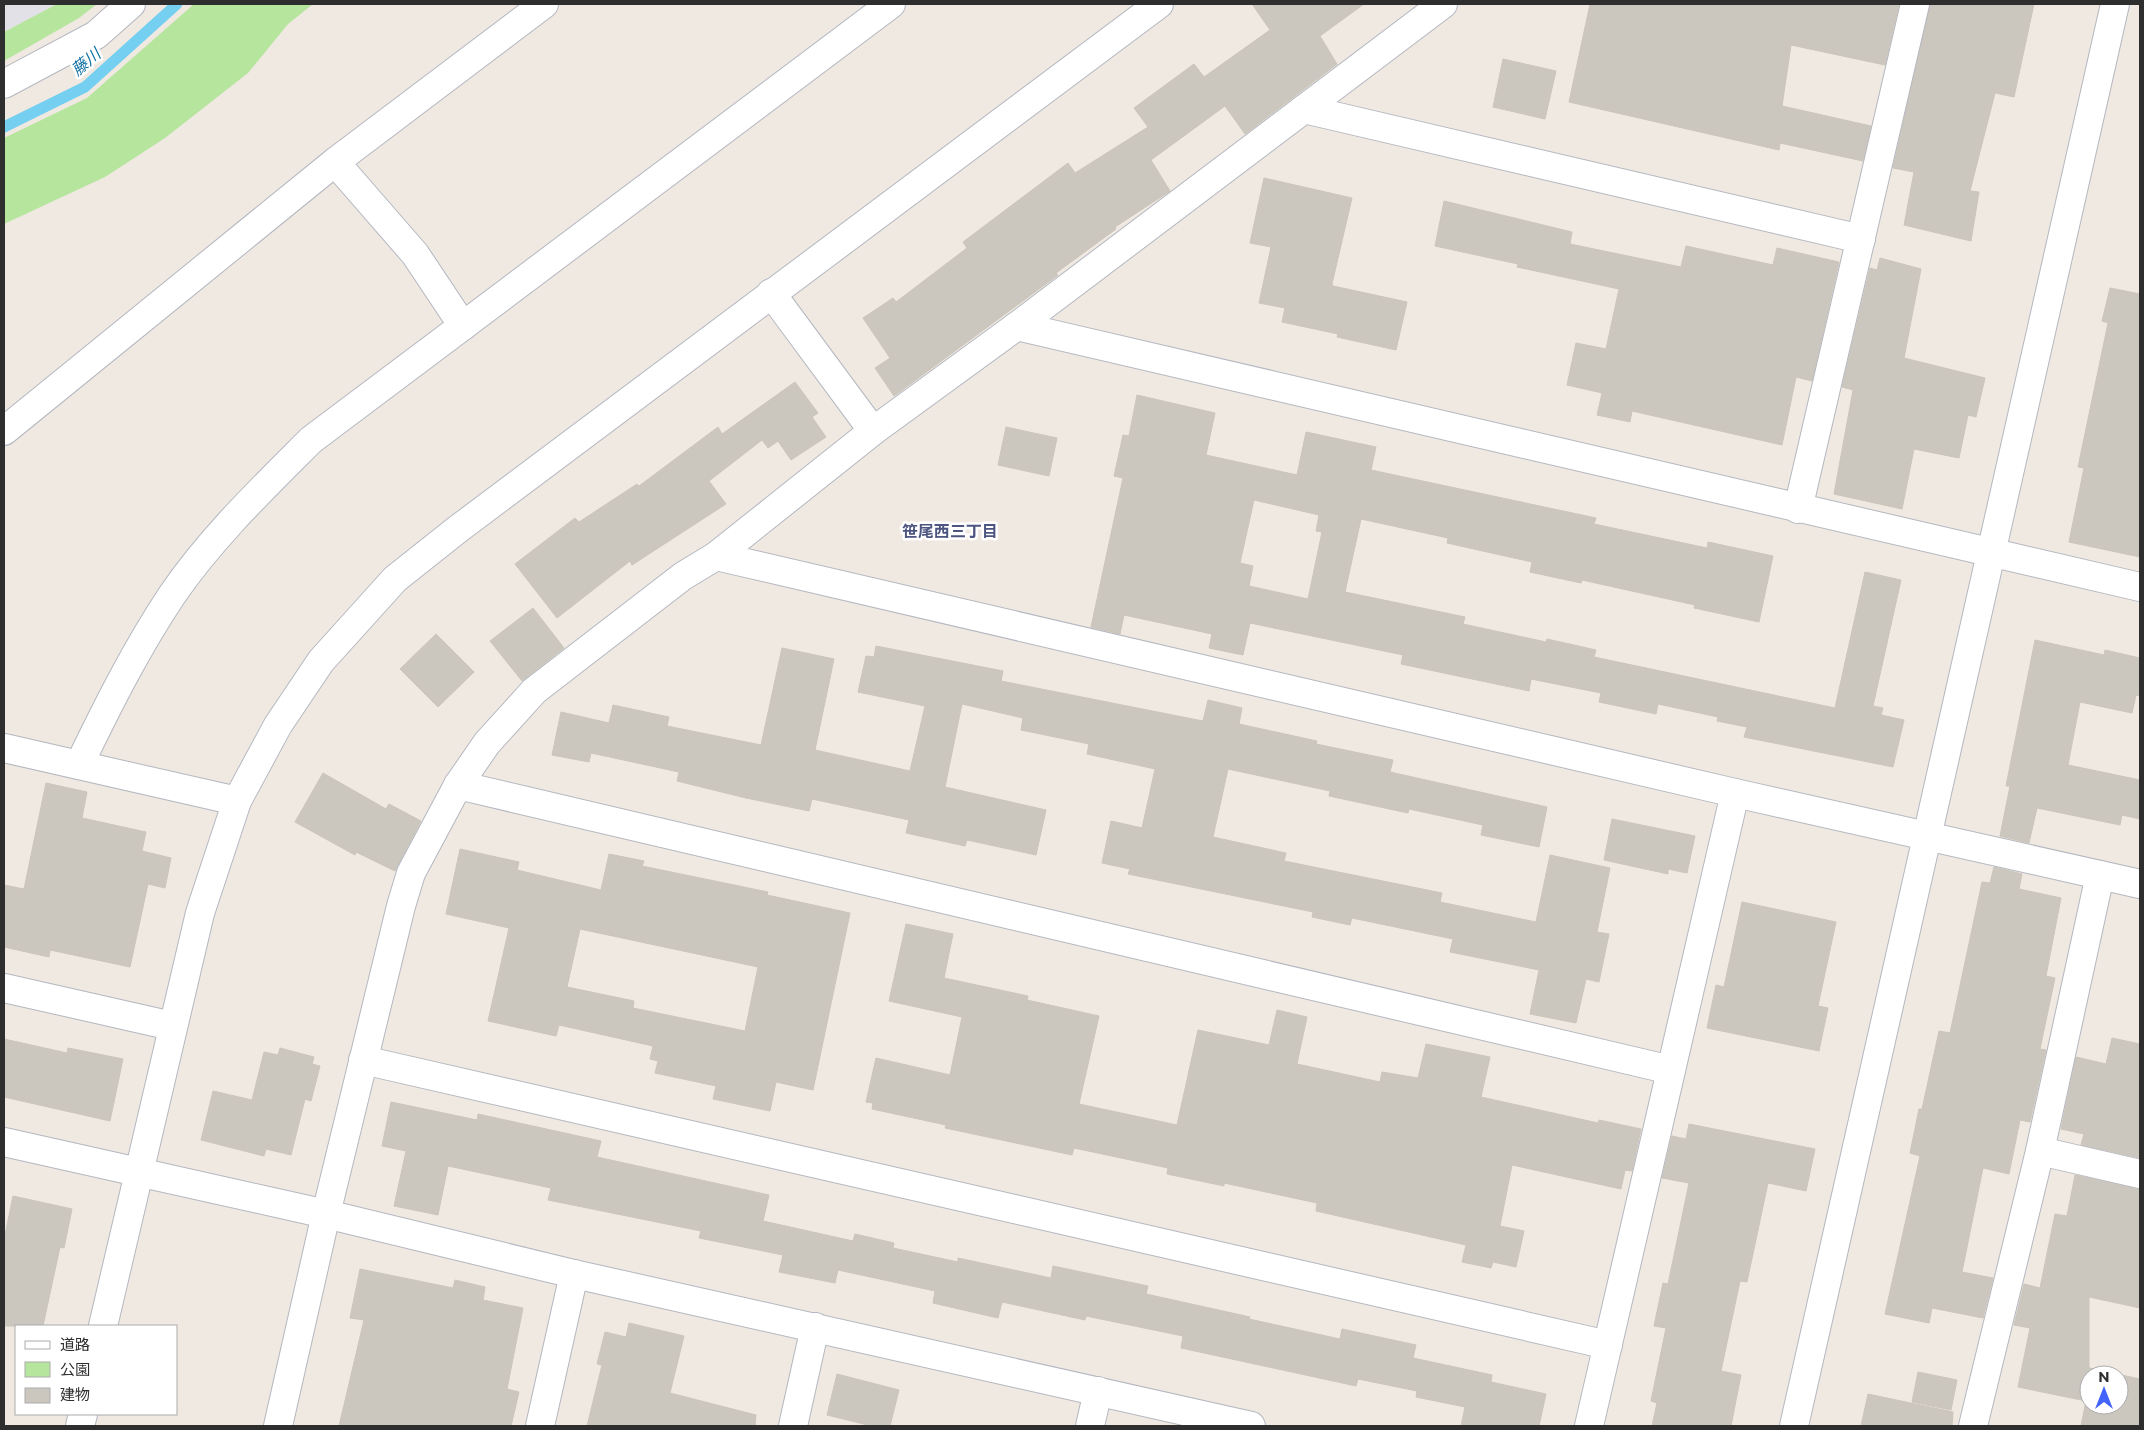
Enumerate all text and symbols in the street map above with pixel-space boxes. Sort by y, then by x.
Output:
water label: 藤川 [68,43,106,80]
district label: 笹尾西三丁目 [902,522,998,541]
legend [15,1325,178,1415]
text: 道路 [60,1335,90,1354]
text: 公園 [60,1360,90,1379]
north arrow [2079,1365,2129,1415]
text: N [2098,1368,2110,1386]
text: 建物 [60,1385,90,1404]

